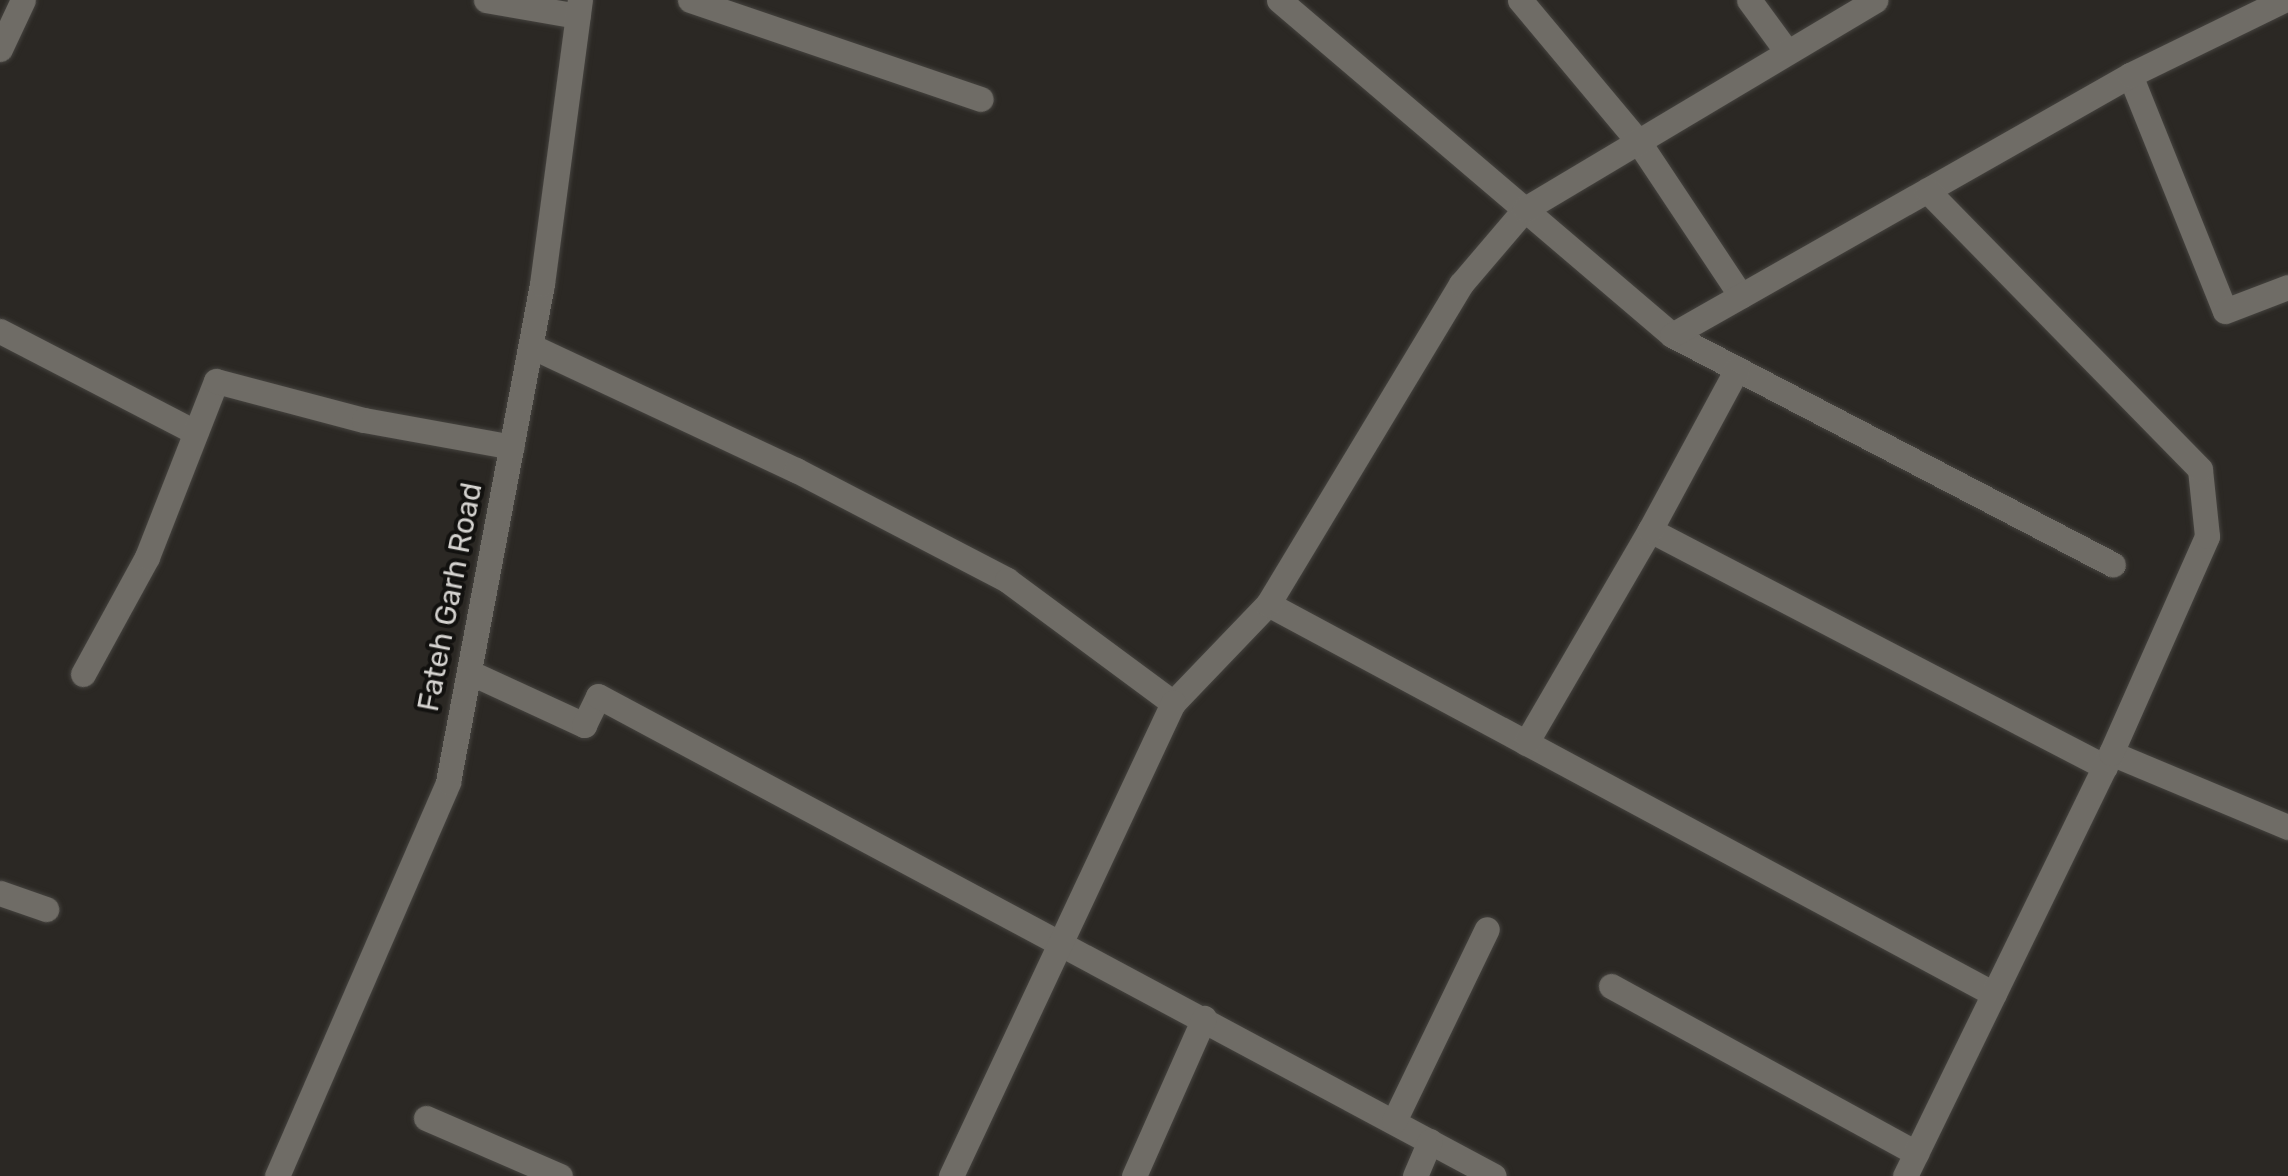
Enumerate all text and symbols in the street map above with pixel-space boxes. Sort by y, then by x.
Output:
street label: Fateh Garh Road [410,480,490,714]

